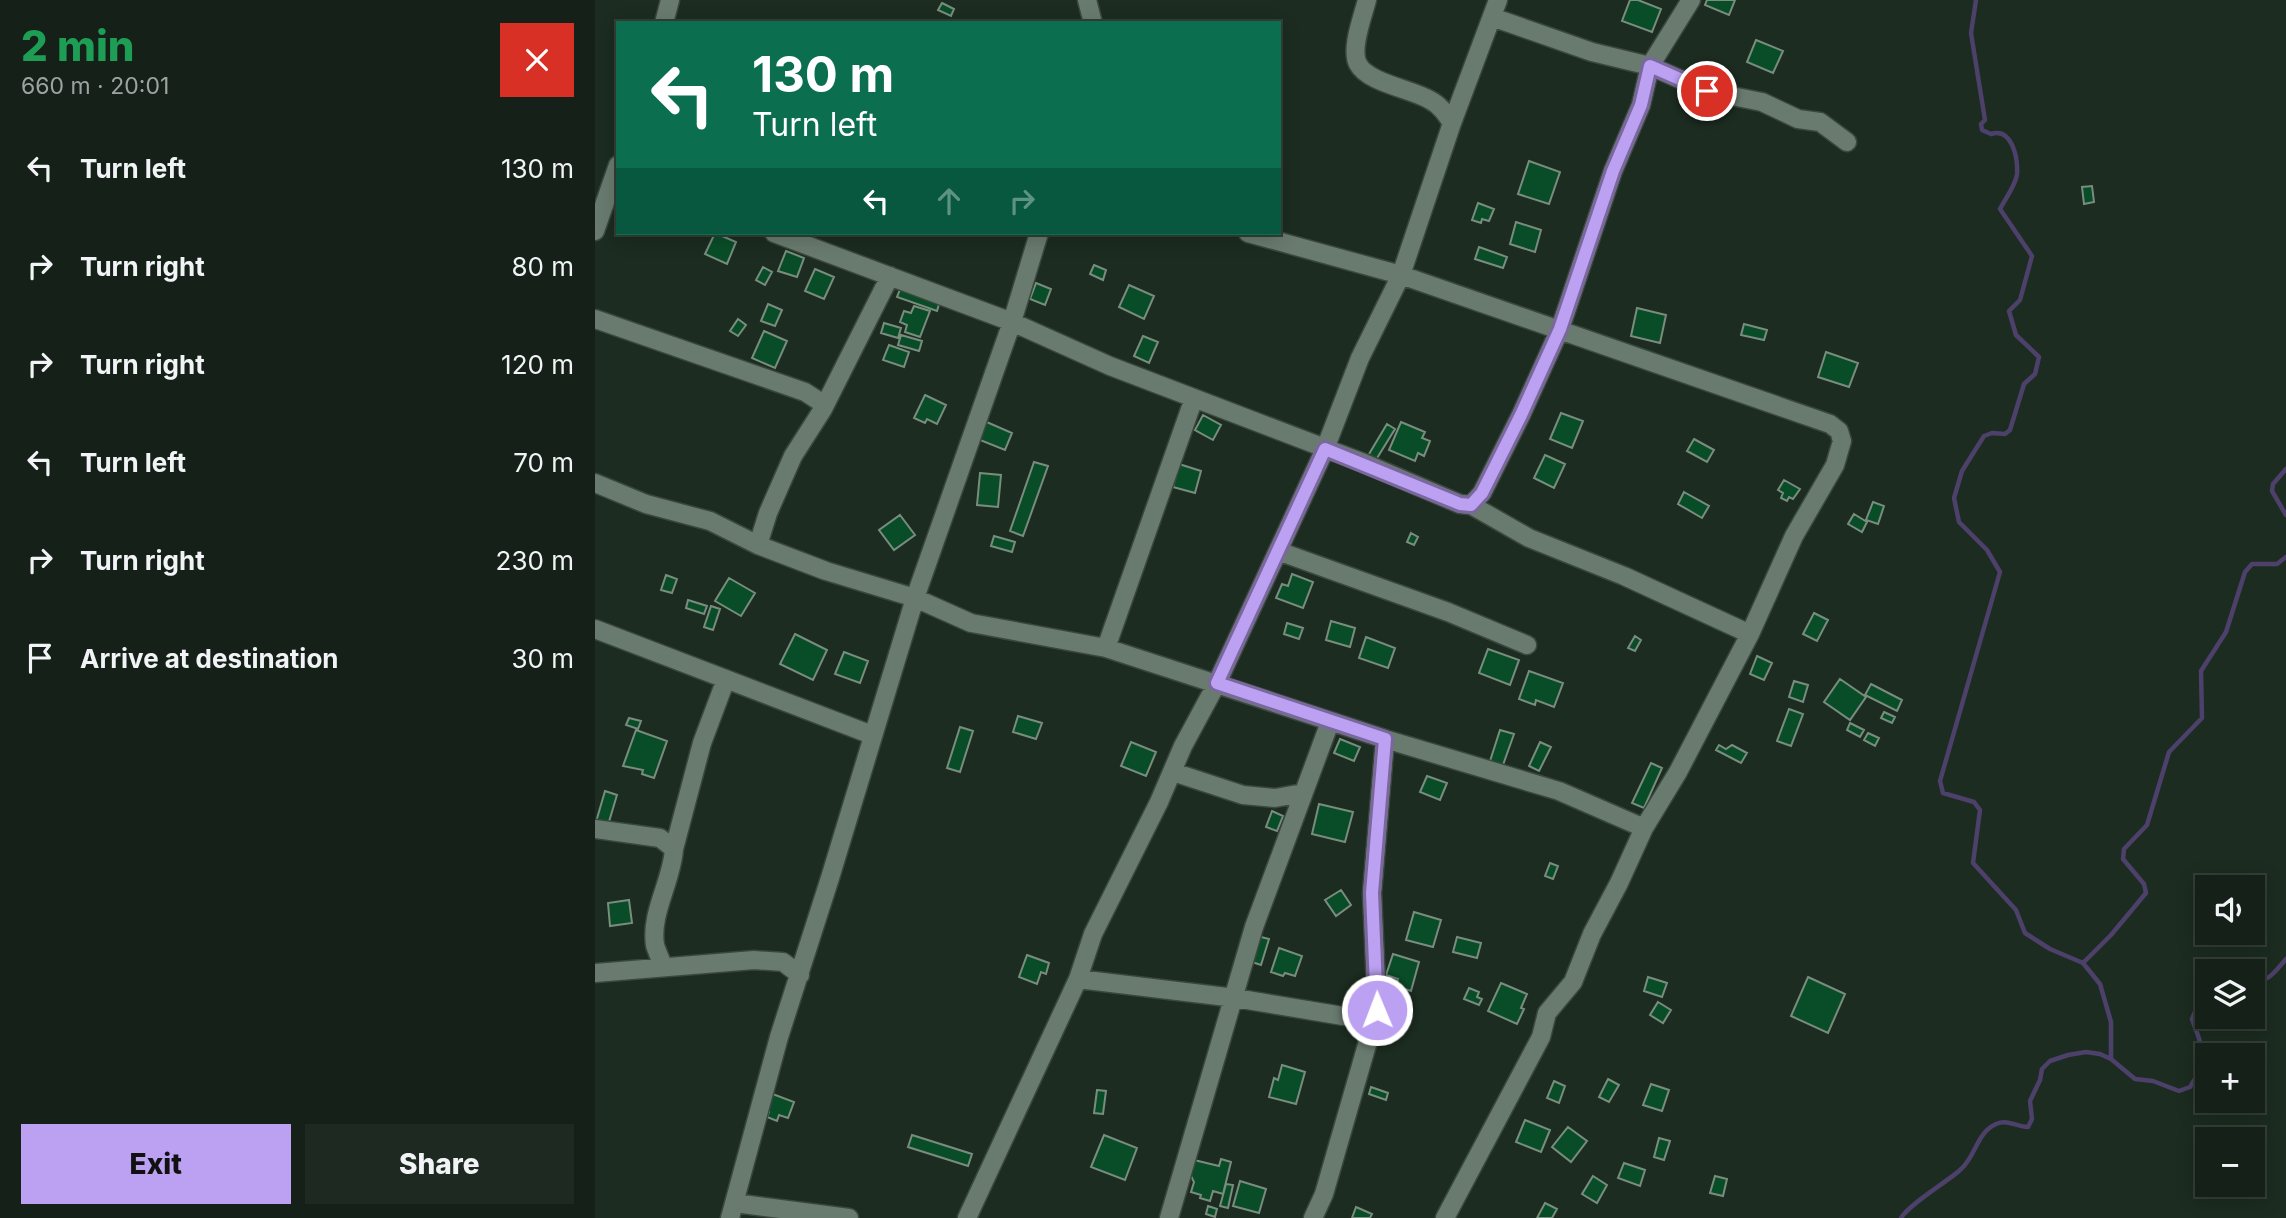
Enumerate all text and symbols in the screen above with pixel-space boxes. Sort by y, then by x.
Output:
text: 2 min [21,20,135,71]
button: close [500,23,574,97]
text: 130 m [752,45,894,104]
icon: left [637,49,728,140]
pin [1677,61,1737,121]
text: 660 m · 20:01 [21,72,169,100]
icon: arrive [1688,72,1726,110]
text: Turn left [752,105,877,144]
icon: left [21,149,59,187]
text: Turn left [80,153,186,184]
text: 130 m [501,153,574,184]
icon: left [857,182,895,220]
icon: ahead [930,182,968,220]
icon: right [1003,182,1041,220]
icon: right [21,247,59,285]
text: Turn right [80,251,205,282]
text: 80 m [511,251,574,282]
icon: right [21,345,59,383]
text: Turn right [80,349,205,380]
text: 120 m [501,349,574,380]
icon: left [21,443,59,481]
text: Turn left [80,447,186,478]
text: 70 m [513,447,574,478]
icon: right [21,541,59,579]
text: Turn right [80,545,205,576]
text: 230 m [496,545,574,576]
icon: arrive [21,639,59,677]
text: Arrive at destination [80,643,339,674]
text: 30 m [511,643,574,674]
map controls [2195,875,2265,1197]
button: sound [2195,875,2265,945]
button: layers [2195,959,2265,1029]
position arrow [1340,973,1414,1047]
button: + [2195,1043,2265,1113]
button: Exit [21,1124,291,1204]
button: Share [305,1124,574,1204]
button: − [2195,1127,2265,1197]

